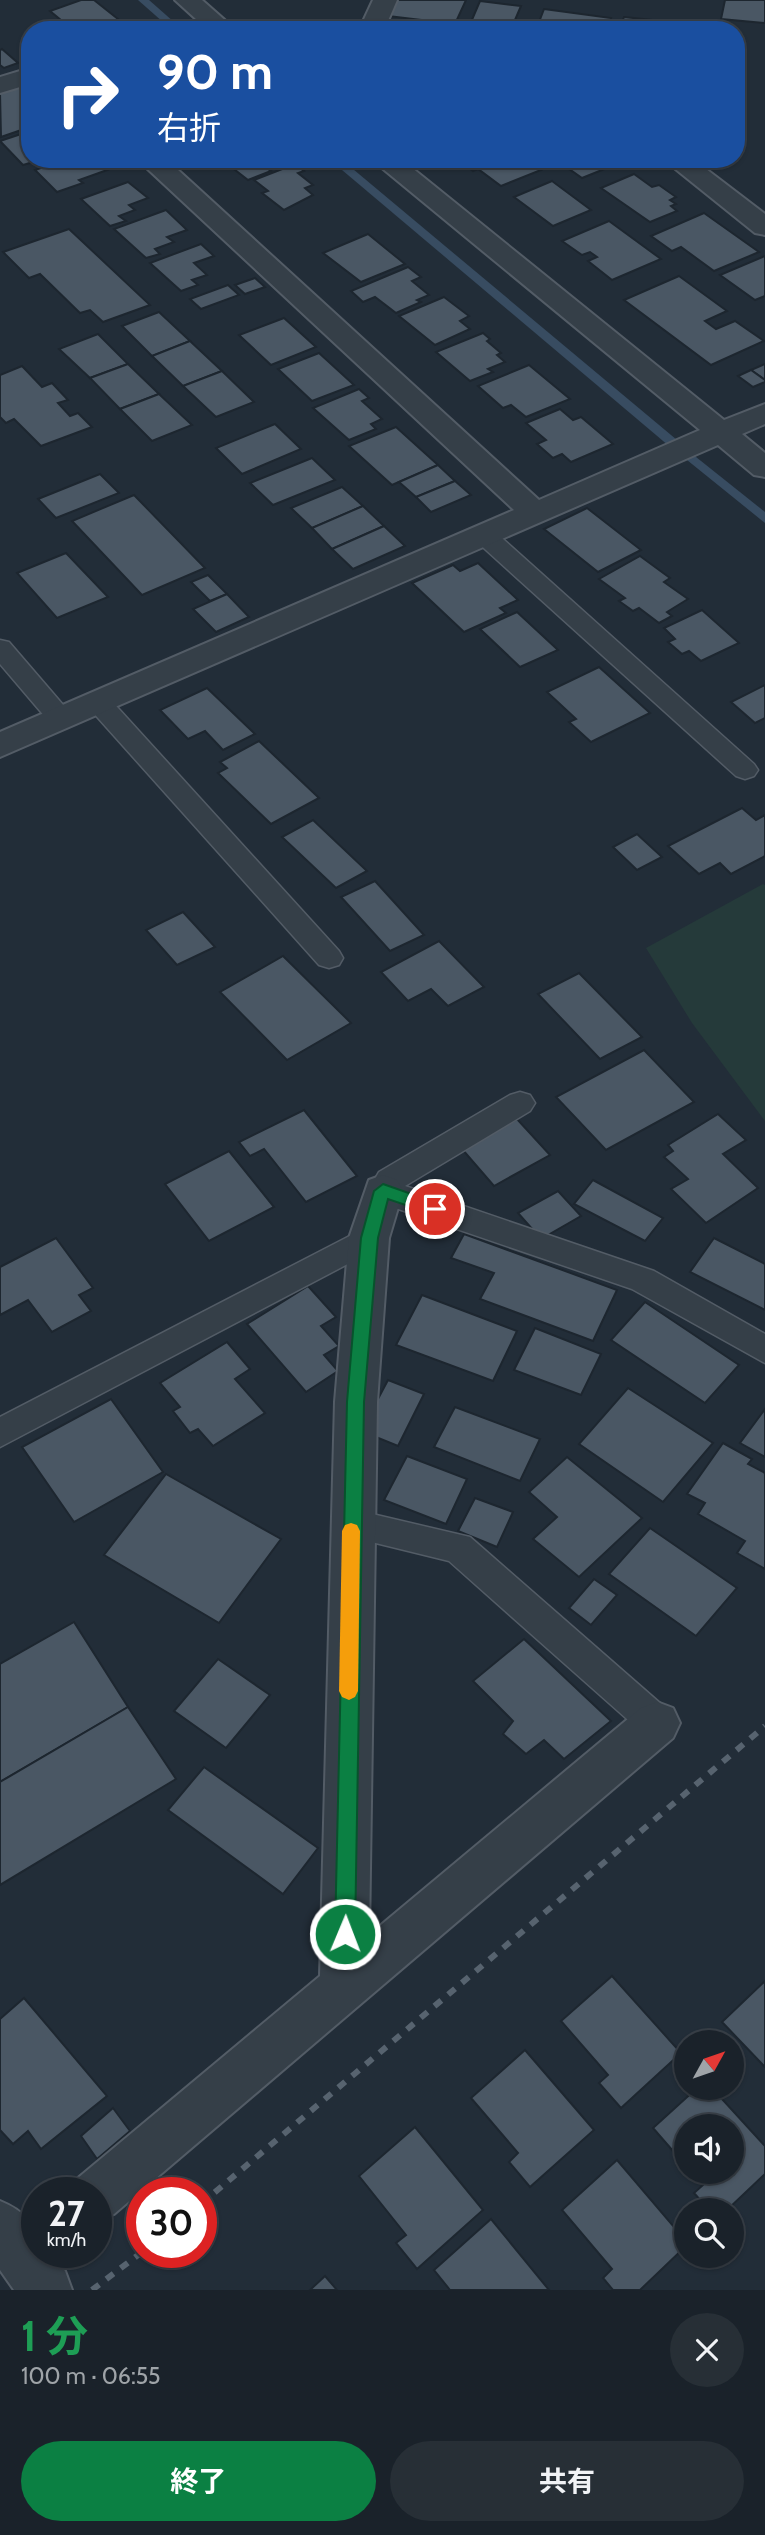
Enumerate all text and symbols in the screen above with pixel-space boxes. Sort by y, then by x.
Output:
text: 90 m [157,42,273,101]
icon: right [42,49,133,140]
text: 右折 [157,108,221,147]
pin [405,1179,465,1239]
icon: arrive [416,1190,454,1228]
position arrow [308,1897,382,1971]
north arrow [674,2030,744,2100]
map controls [674,2030,744,2268]
button: sound [674,2114,744,2184]
speed limit sign: 30 [126,2177,217,2268]
text: 27 [48,2192,85,2235]
button: search [674,2198,744,2268]
text: km/h [47,2229,86,2251]
text: 1 分 [21,2310,88,2362]
button: close [670,2313,744,2387]
text: 100 m · 06:55 [21,2362,161,2390]
button: 終了 [21,2441,376,2521]
button: 共有 [390,2441,744,2521]

